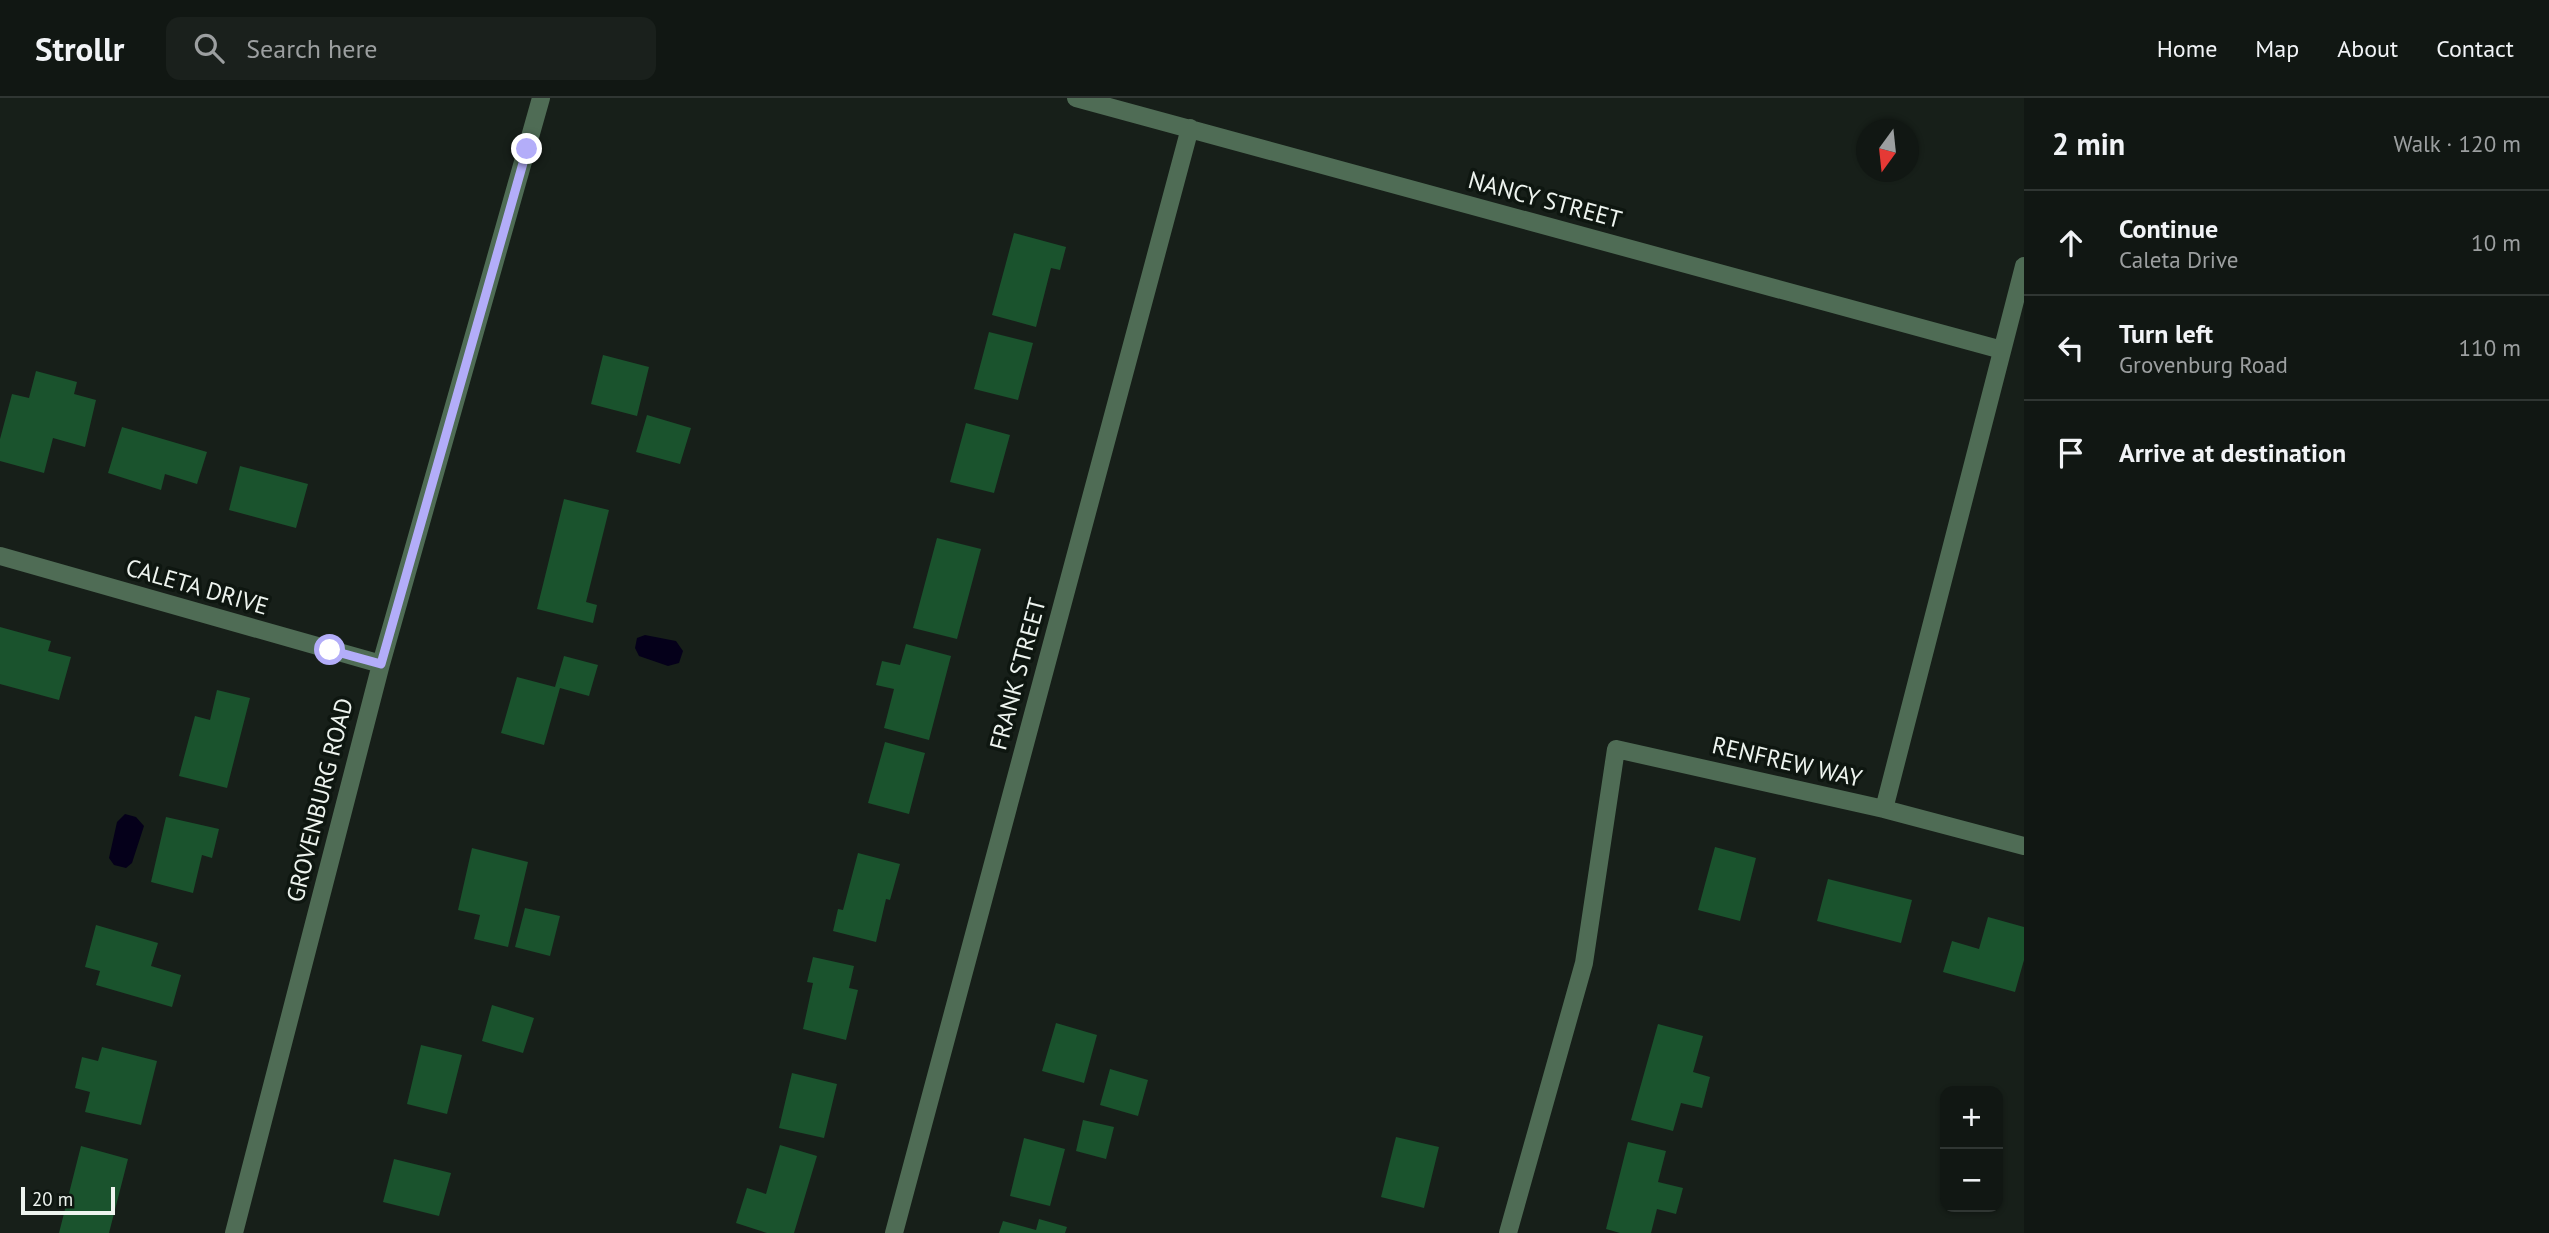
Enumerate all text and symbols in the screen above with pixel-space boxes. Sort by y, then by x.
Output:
search box [166,17,656,80]
text: Strollr [35,27,124,70]
icon: search [190,29,228,67]
text: Search here [246,32,377,65]
text: Home [2157,33,2217,64]
text: Map [2255,33,2299,64]
text: About [2337,33,2398,64]
text: Contact [2436,33,2514,64]
north arrow [1856,119,1919,182]
text: 2 min [2052,124,2125,163]
text: Walk · 120 m [2394,129,2521,158]
route end [511,133,542,164]
street label: NANCY STREET [1465,164,1625,235]
text: Continue [2119,212,2218,245]
icon: ahead [2052,224,2090,262]
text: 10 m [2471,228,2521,257]
text: Caleta Drive [2119,245,2238,274]
text: Turn left [2119,317,2213,350]
icon: left [2052,329,2090,367]
text: 110 m [2459,333,2521,362]
text: Grovenburg Road [2119,350,2288,379]
icon: arrive [2052,434,2090,472]
text: Arrive at destination [2119,436,2346,469]
street label: CALETA DRIVE [122,551,272,622]
street label: FRANK STREET [982,595,1053,753]
route start [314,634,345,665]
street label: GROVENBURG ROAD [279,695,360,905]
street label: RENFREW WAY [1709,729,1866,794]
map controls [1940,1086,2003,1212]
button: + [1940,1086,2003,1149]
button: − [1940,1149,2003,1212]
scale bar [21,1184,116,1216]
text: 20 m [32,1187,73,1211]

